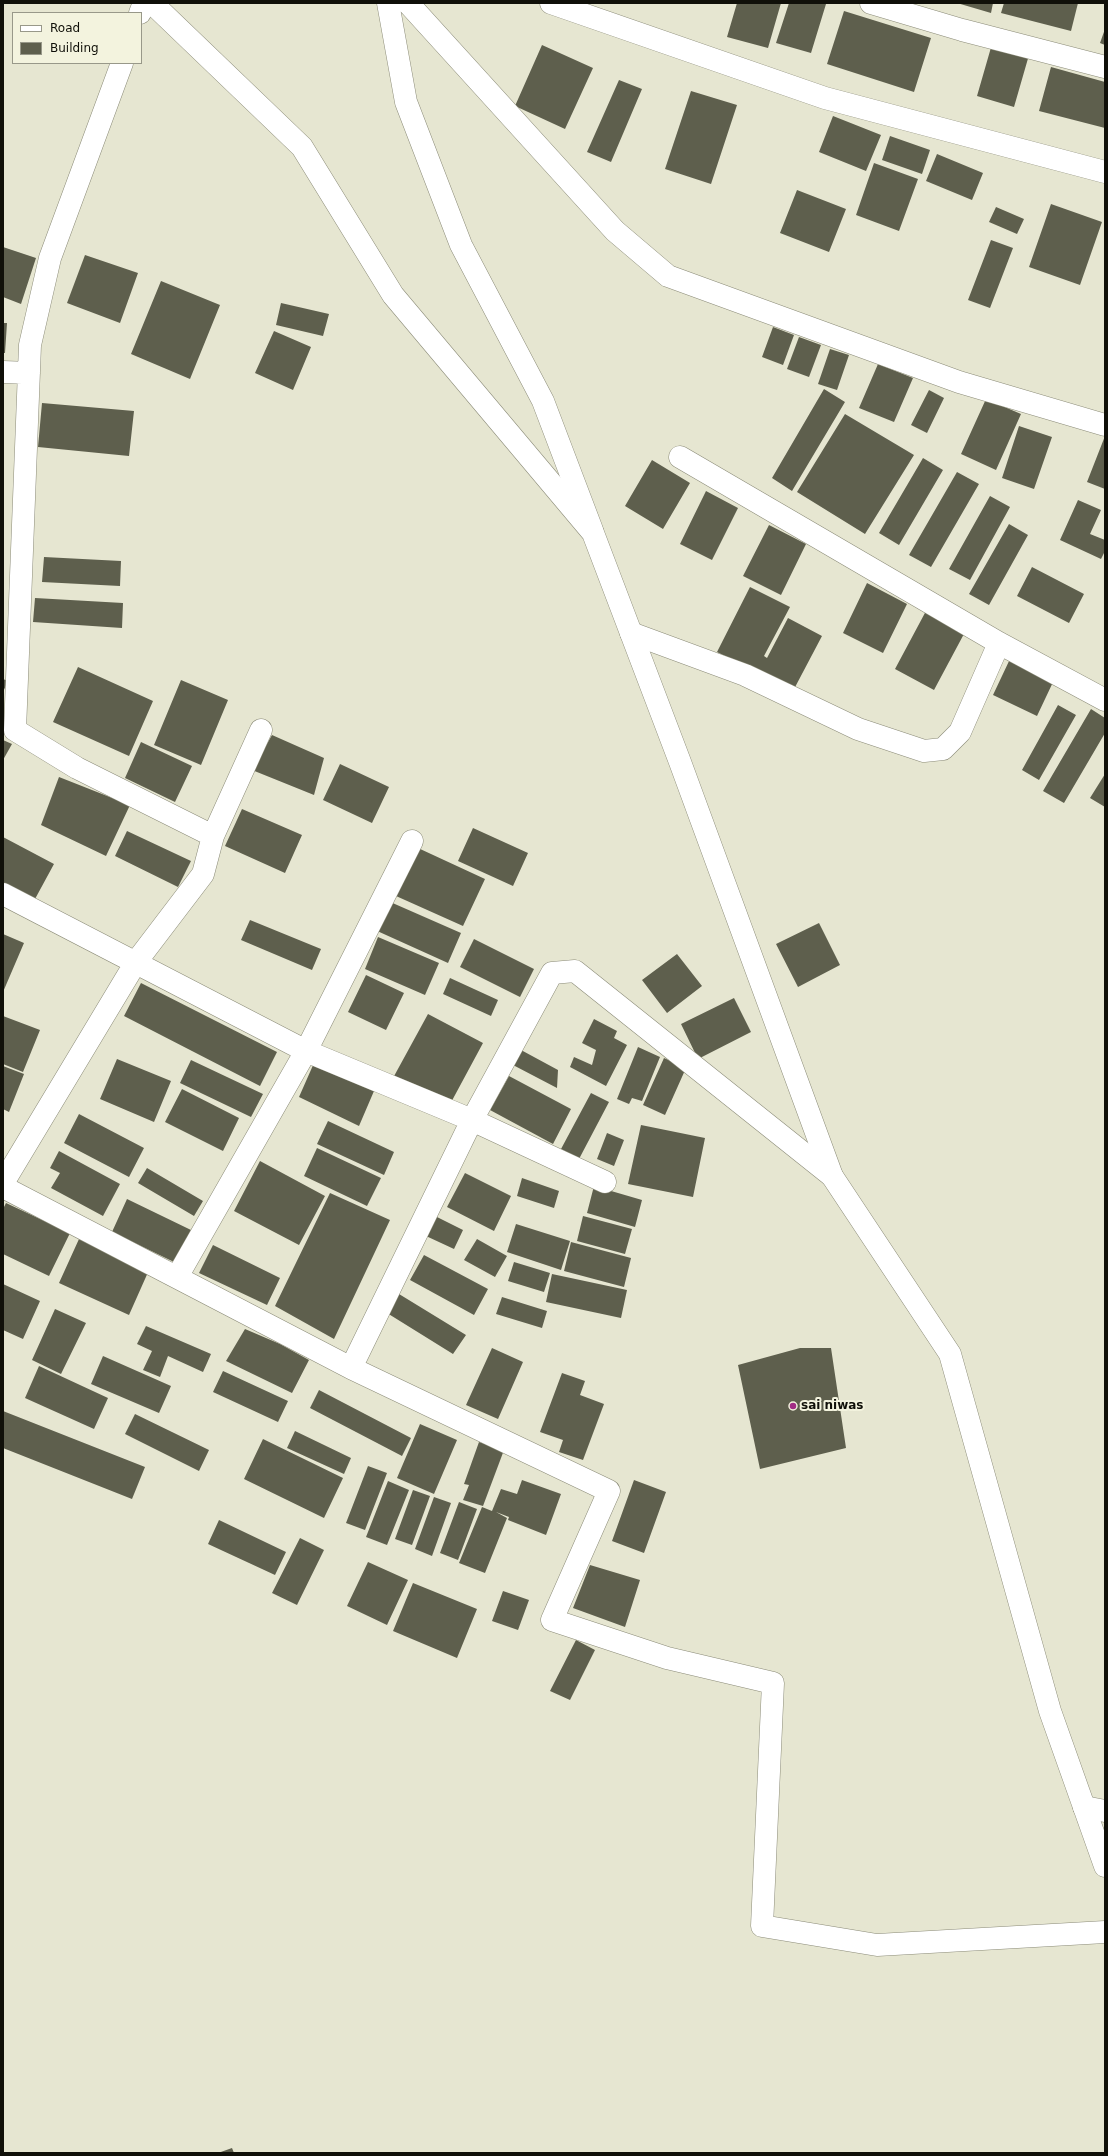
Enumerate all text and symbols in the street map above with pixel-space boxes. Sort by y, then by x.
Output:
legend [12,12,142,64]
text: Road [50,21,80,35]
text: Building [50,41,99,55]
place label: sai niwas [801,1399,864,1413]
marker: sai niwas [788,1401,798,1411]

